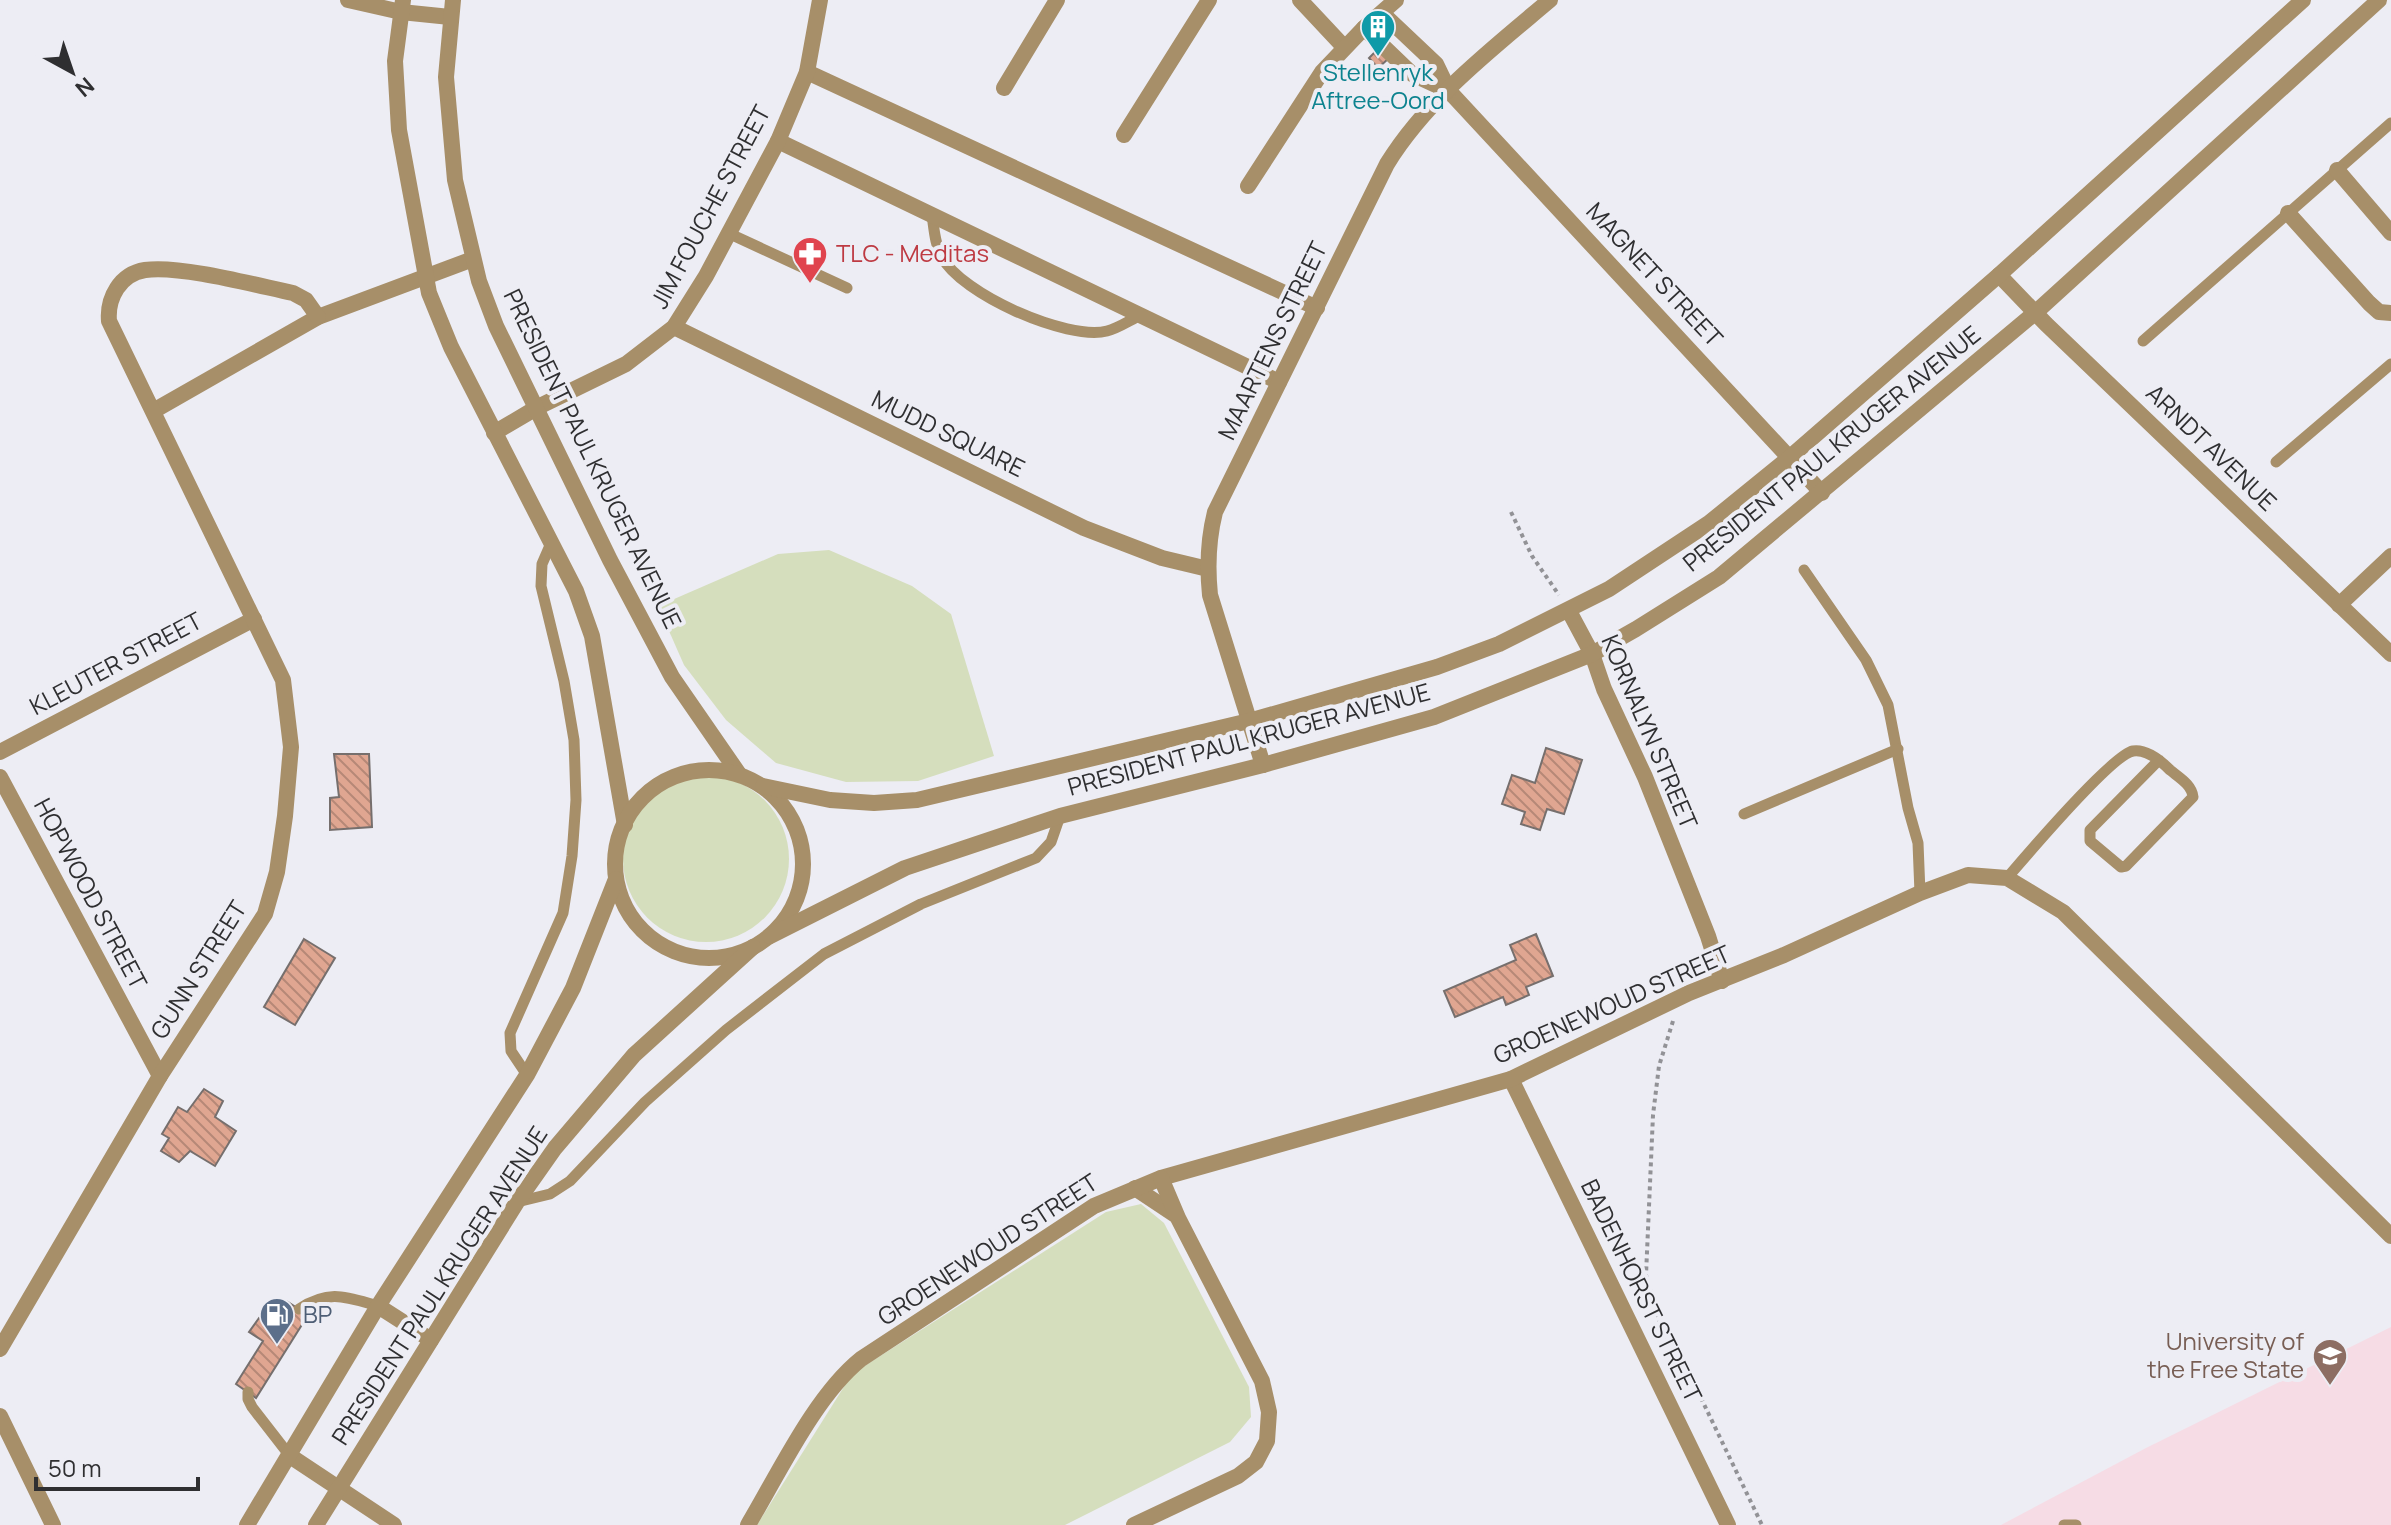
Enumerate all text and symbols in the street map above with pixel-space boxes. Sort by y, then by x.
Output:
building icon: Stellenryk Aftree-Oord [1359,8,1397,58]
north arrow [32,32,112,112]
place label: Stellenryk Aftree-Oord [1311,55,1445,116]
text: N [69,71,101,104]
street label: JIM FOUCHE STREET [642,98,778,314]
street label: MAGNET STREET [1580,195,1731,354]
pharmacy icon: TLC - Meditas [791,235,829,285]
street label: MAARTENS STREET [1209,235,1334,445]
place label: TLC - Meditas [836,236,989,269]
street label: PRESIDENT PAUL KRUGER AVENUE [497,283,690,634]
street label: PRESIDENT PAUL KRUGER AVENUE [1675,317,1987,578]
street label: ARNDT AVENUE [2140,376,2284,518]
street label: MUDD SQUARE [867,381,1031,484]
street label: KLEUTER STREET [23,603,208,722]
street label: KORNALYN STREET [1595,629,1706,834]
street label: PRESIDENT PAUL KRUGER AVENUE [1064,674,1433,803]
street label: HOPWOOD STREET [27,792,156,995]
street label: GUNN STREET [142,893,254,1045]
street label: GROENEWOUD STREET [1488,936,1736,1071]
street label: PRESIDENT PAUL KRUGER AVENUE [323,1119,554,1451]
street label: GROENEWOUD STREET [871,1165,1104,1332]
street label: BADENHORST STREET [1574,1173,1711,1408]
fuel station icon: BP [258,1296,296,1346]
place label: BP [303,1297,332,1330]
place label: University of the Free State [2147,1324,2304,1385]
school or university icon: University of the Free State [2311,1337,2349,1387]
scale bar [36,1441,198,1491]
text: 50 m [48,1451,102,1484]

